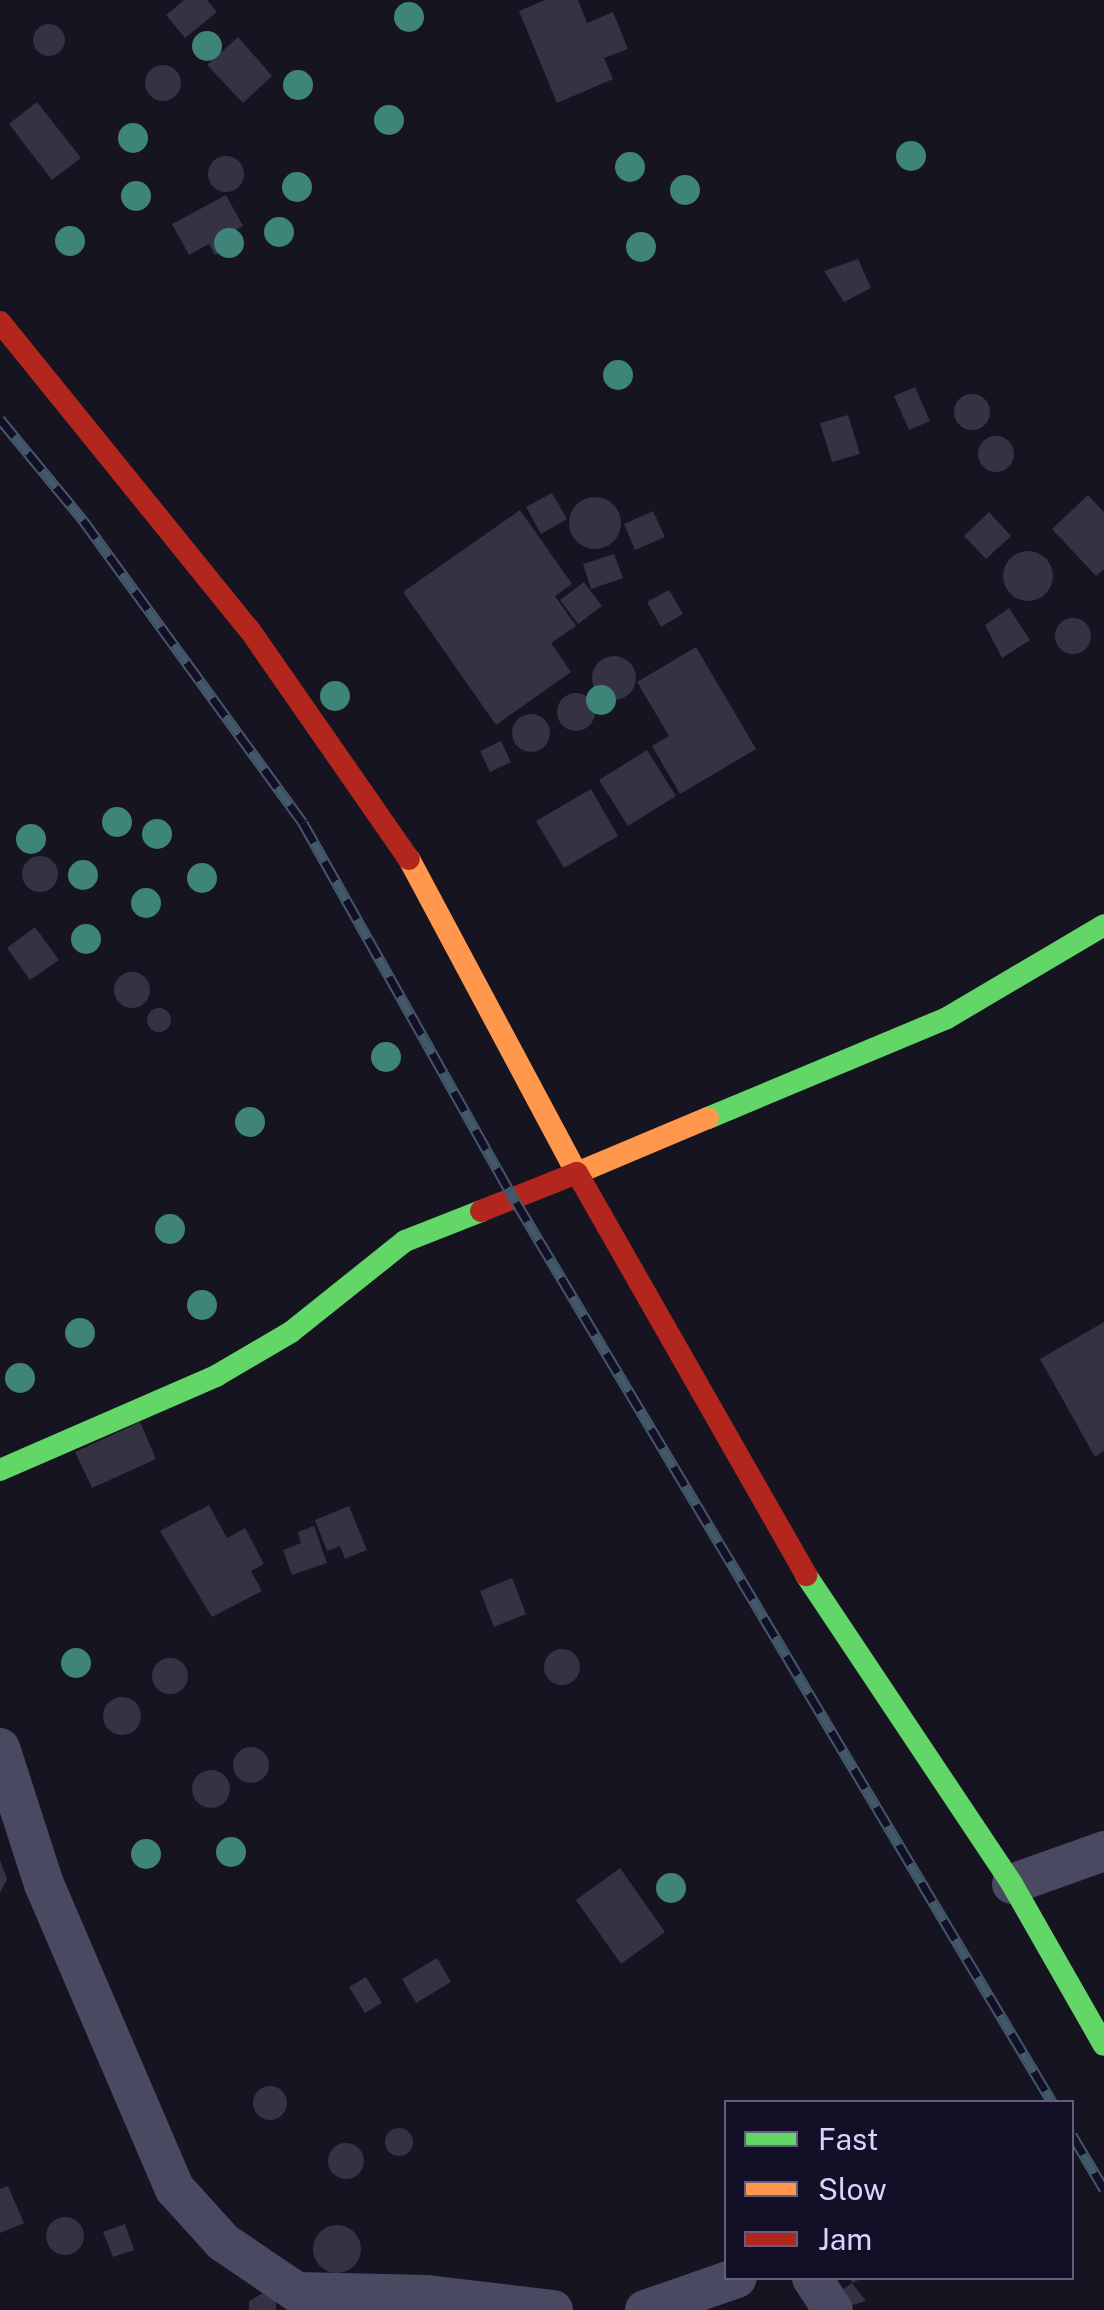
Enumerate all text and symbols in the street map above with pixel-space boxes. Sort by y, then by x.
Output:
legend [724,2100,1074,2280]
text: Fast [818,2121,878,2157]
text: Slow [818,2171,887,2207]
text: Jam [818,2221,872,2257]

